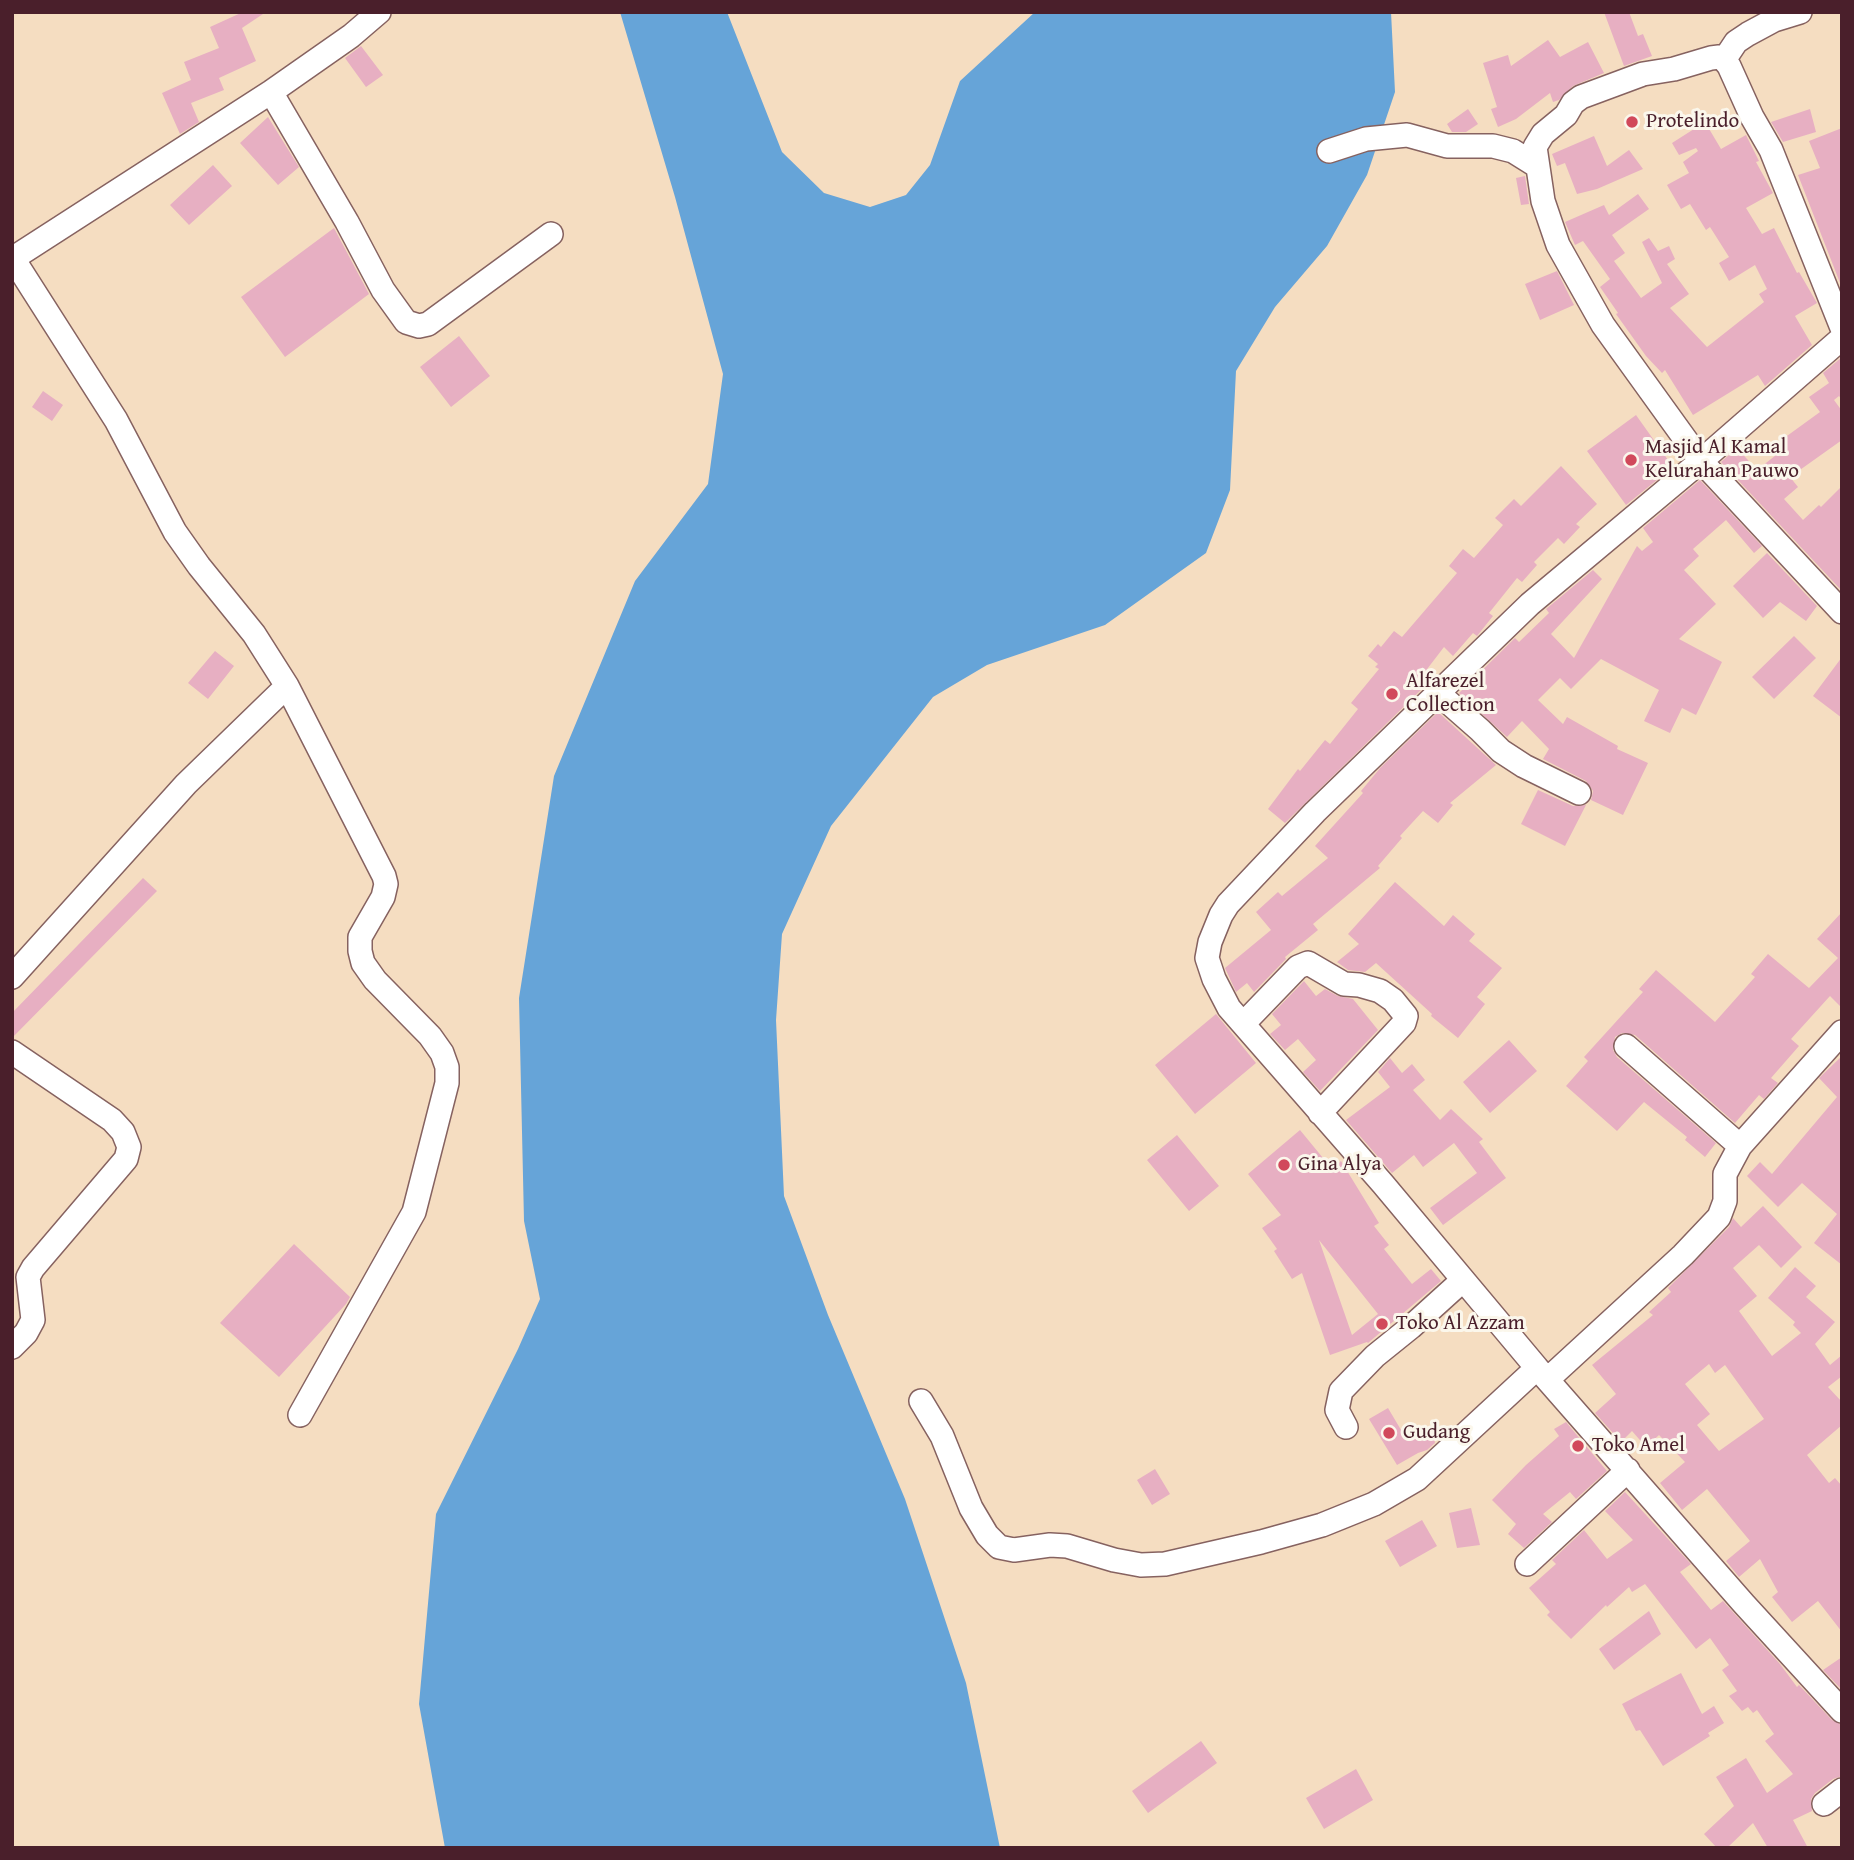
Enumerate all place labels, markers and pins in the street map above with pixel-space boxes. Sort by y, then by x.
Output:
place label: Protelindo [1646,109,1739,135]
marker: Protelindo [1624,114,1640,130]
place label: Masjid Al Kamal Kelurahan Pauwo [1645,435,1799,485]
marker: Masjid Al Kamal Kelurahan Pauwo [1623,452,1639,468]
place label: Alfarezel Collection [1406,669,1495,719]
marker: Alfarezel Collection [1384,686,1400,702]
place label: Gina Alya [1298,1152,1381,1178]
marker: Gina Alya [1276,1157,1292,1173]
place label: Toko Al Azzam [1396,1311,1525,1337]
marker: Toko Al Azzam [1374,1316,1390,1332]
place label: Gudang [1403,1420,1470,1446]
marker: Gudang [1381,1425,1397,1441]
place label: Toko Amel [1592,1433,1685,1459]
marker: Toko Amel [1570,1438,1586,1454]

